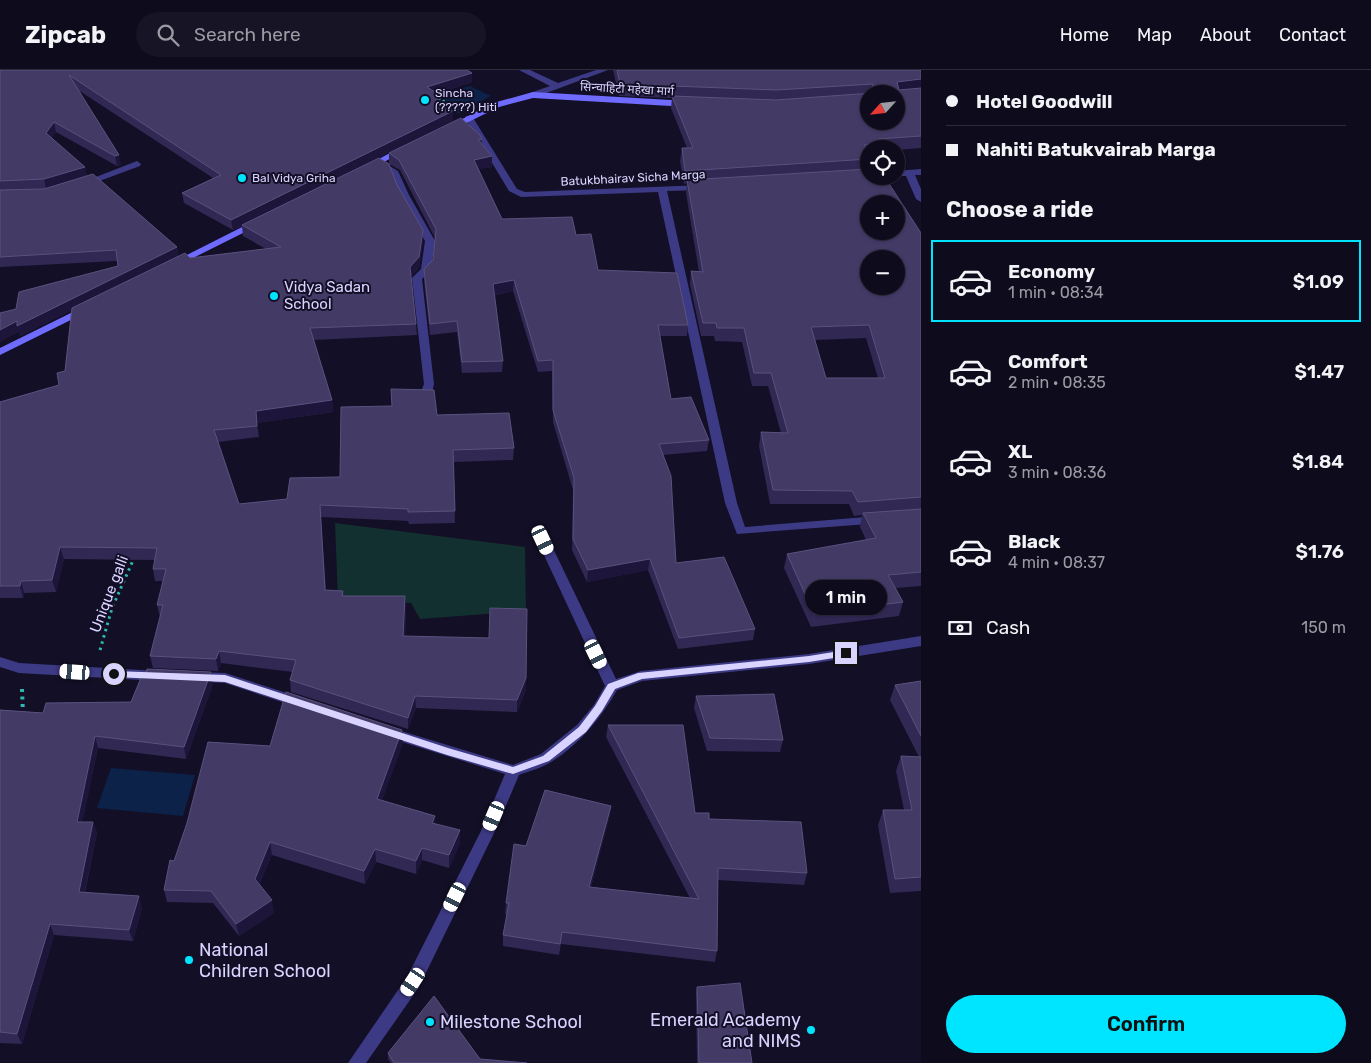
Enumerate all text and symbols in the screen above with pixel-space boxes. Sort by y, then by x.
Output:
search box [136,12,486,57]
text: Zipcab [25,21,106,49]
icon: search [154,21,182,49]
text: Search here [194,23,301,46]
text: Home [1060,24,1109,46]
text: Map [1137,24,1172,46]
text: About [1200,24,1251,46]
text: Contact [1279,24,1346,46]
street label: सिन्चाहिटी महेखा मार्ग [580,79,675,98]
north arrow [860,85,905,130]
map controls [860,85,905,295]
place label: Sincha (?????) Hiti [435,86,497,114]
text: Hotel Goodwill [976,90,1112,113]
marker: Sincha (?????) Hiti [419,94,431,106]
text: Nahiti Batukvairab Marga [976,138,1216,161]
button: locate [860,140,905,185]
street label: Batukbhairav Sicha Marga [560,167,706,189]
place label: Bal Vidya Griha [252,171,336,185]
marker: Bal Vidya Griha [236,172,248,184]
button: + [860,195,905,240]
text: Choose a ride [946,196,1093,223]
button: − [860,250,905,295]
icon: car [948,259,993,304]
text: Economy [1008,260,1095,283]
text: $1.09 [1293,270,1344,293]
place label: Vidya Sadan School [284,278,370,313]
text: 1 min · 08:34 [1008,283,1104,302]
marker: Vidya Sadan School [268,290,280,302]
icon: car [948,349,993,394]
text: Comfort [1008,350,1088,373]
text: $1.47 [1295,360,1344,383]
text: 2 min · 08:35 [1008,373,1106,392]
icon: car [948,439,993,484]
text: XL [1008,440,1032,463]
text: $1.84 [1292,450,1344,473]
text: 3 min · 08:36 [1008,463,1106,482]
car [529,523,556,557]
icon: car [948,529,993,574]
text: Black [1008,530,1060,553]
text: $1.76 [1296,540,1344,563]
street label: Unique galli [86,553,132,635]
text: 4 min · 08:37 [1008,553,1105,572]
callout: 1 min [805,580,887,616]
text: 1 min [826,588,866,607]
icon: cash [946,614,974,642]
text: Cash [986,616,1030,639]
text: 150 m [1301,618,1346,637]
car [582,637,609,671]
route end [835,642,857,664]
car [59,663,90,681]
route start [103,663,125,685]
car [481,799,506,833]
car [441,880,468,914]
place label: National Children School [199,939,331,982]
marker: National Children School [183,954,195,966]
car [398,965,427,999]
button: Confirm [946,995,1346,1053]
place label: Emerald Academy and NIMS [650,1009,801,1052]
place label: Milestone School [440,1011,582,1033]
marker: Milestone School [424,1016,436,1028]
marker: Emerald Academy and NIMS [805,1024,817,1036]

